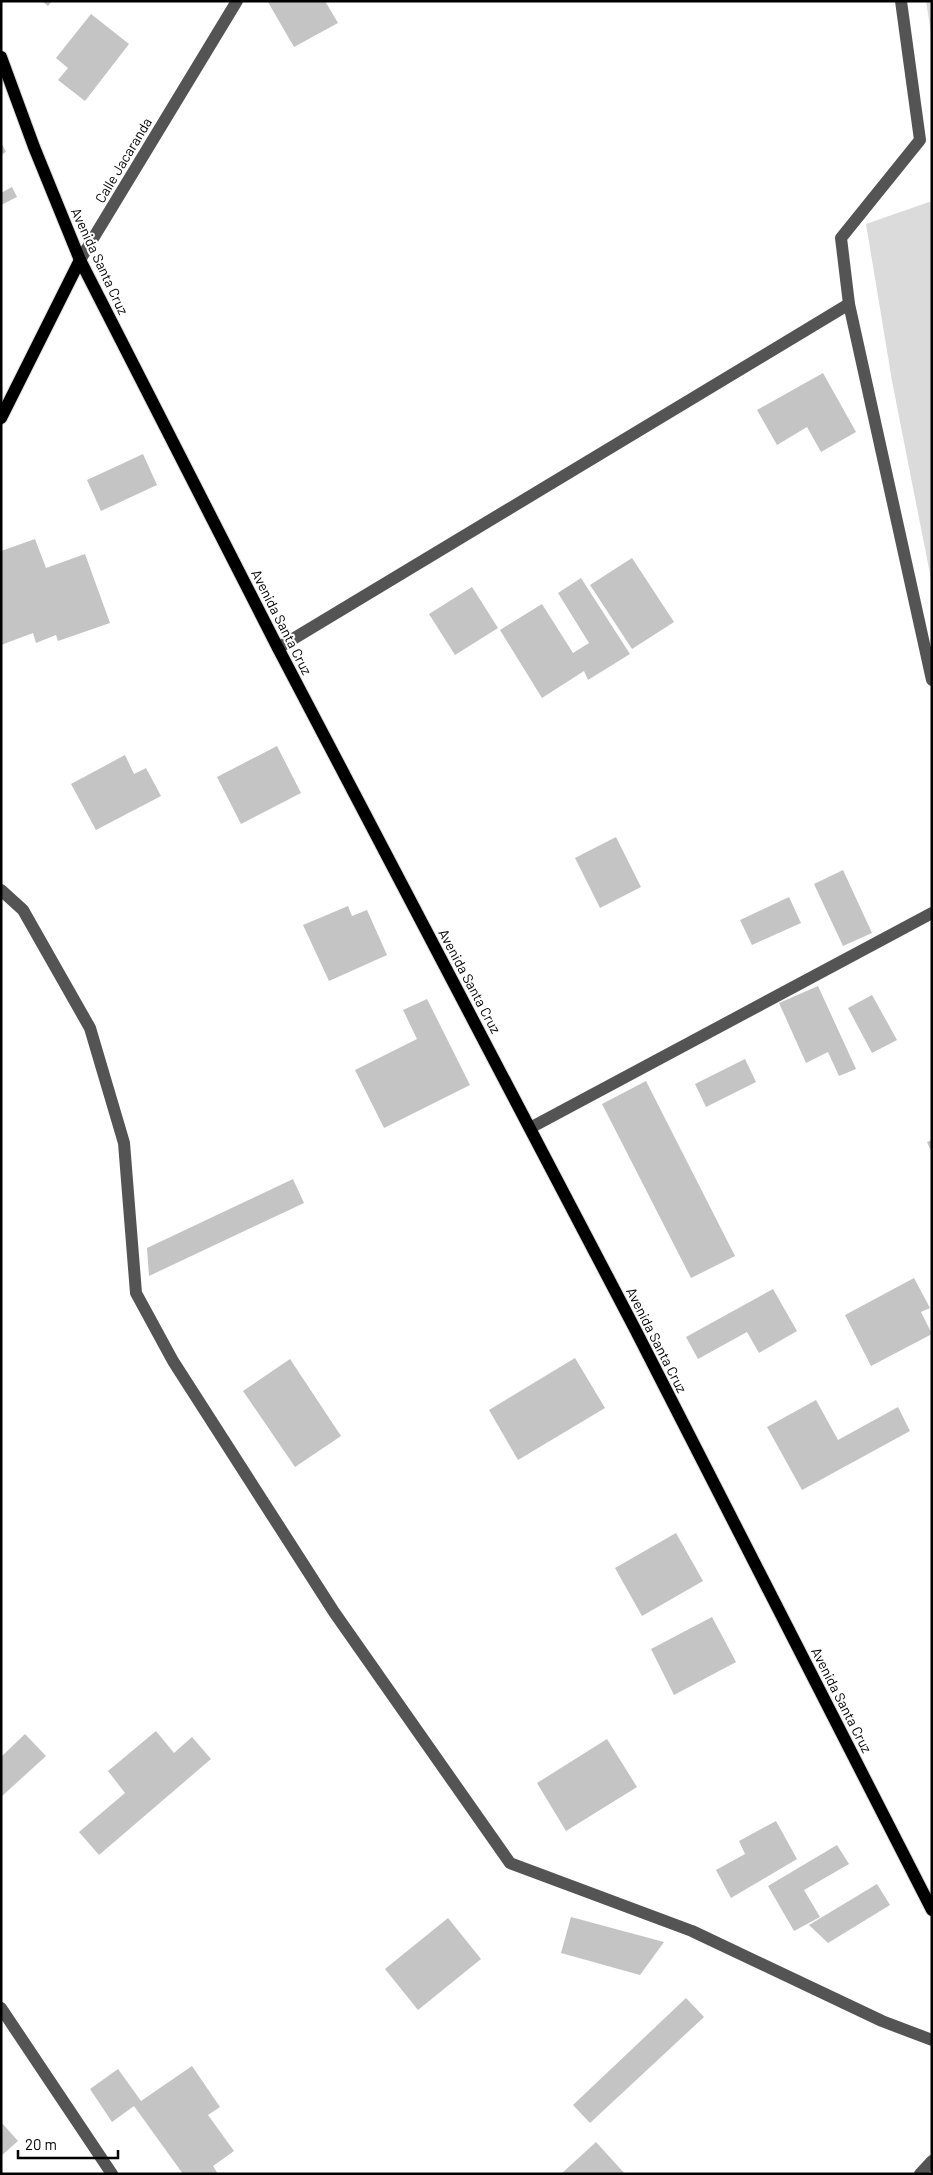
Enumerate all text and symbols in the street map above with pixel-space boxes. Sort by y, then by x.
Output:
street label: Calle Jacaranda [91,114,155,206]
street label: Avenida Santa Cruz [68,205,132,317]
street label: Avenida Santa Cruz [248,566,316,678]
street label: Avenida Santa Cruz [435,926,505,1036]
street label: Avenida Santa Cruz [623,1284,691,1396]
street label: Avenida Santa Cruz [808,1644,876,1756]
scale bar [18,2128,118,2160]
text: 20 m [25,2135,57,2153]

